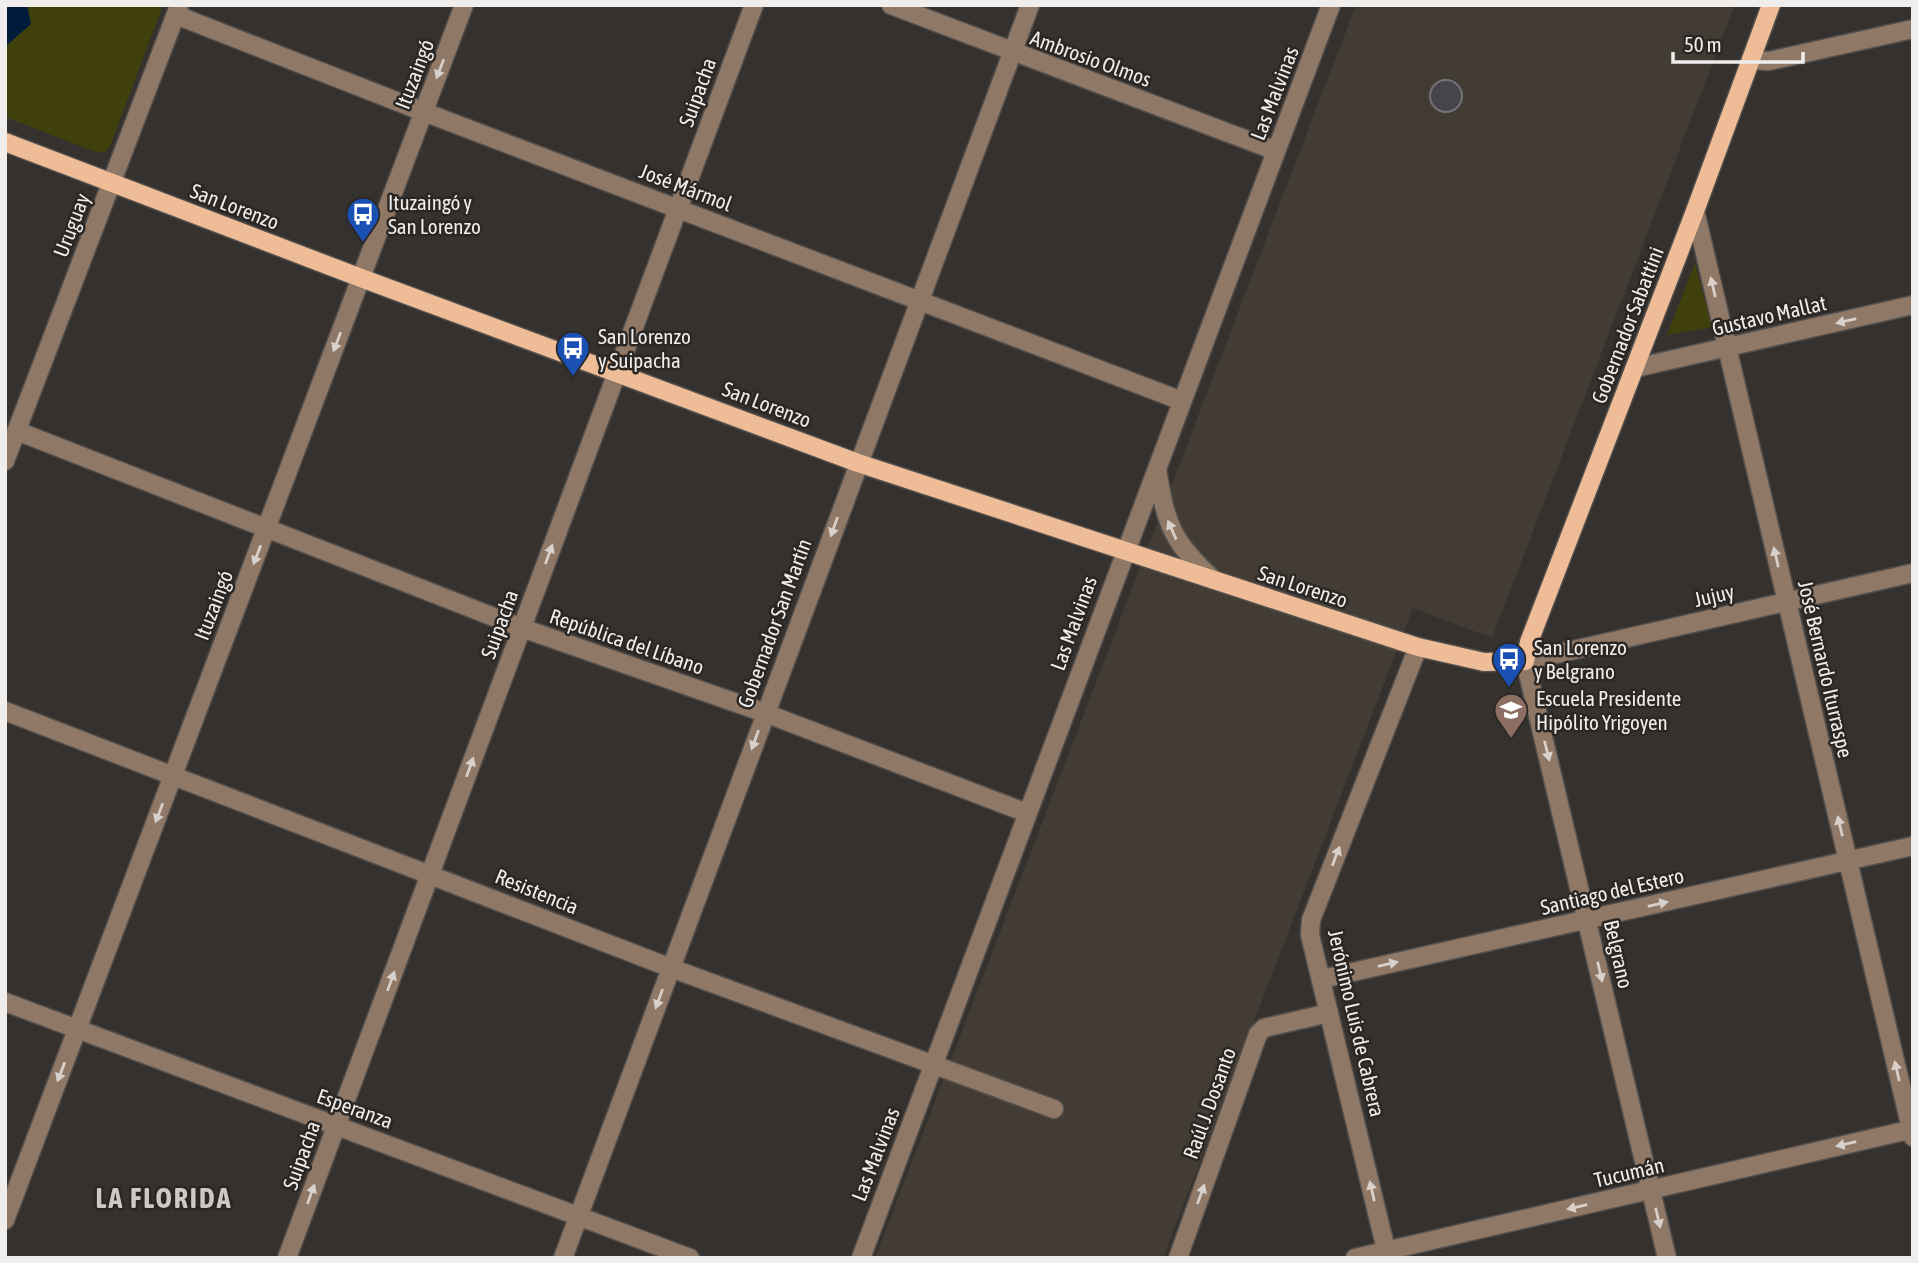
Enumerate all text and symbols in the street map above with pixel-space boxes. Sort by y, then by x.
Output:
scale bar [1673,21,1802,65]
street label: Ambrosio Olmos [1027,25,1155,91]
text: 50 m [1684,32,1722,56]
street label: Ituzaingó [390,36,438,112]
street label: Las Malvinas [1245,43,1303,143]
street label: Suipacha [674,54,720,130]
one-way arrow [434,59,445,80]
street label: José Mármol [636,158,736,216]
street label: San Lorenzo [187,178,283,234]
street label: Uruguay [48,189,94,260]
place label: Ituzaingó y San Lorenzo [388,190,481,238]
bus stop icon: Ituzaingó y San Lorenzo [344,195,382,244]
street label: Gobernador Sabattini [1586,243,1668,407]
one-way arrow [1708,276,1719,298]
street label: Gustavo Mallat [1710,290,1828,340]
one-way arrow [1835,315,1857,326]
place label: San Lorenzo y Suipacha [598,324,691,372]
bus stop icon: San Lorenzo y Suipacha [554,329,592,378]
one-way arrow [331,331,342,352]
street label: San Lorenzo [719,376,815,432]
one-way arrow [829,516,840,537]
one-way arrow [1166,520,1178,540]
street label: Gobernador San Martín [732,535,816,711]
one-way arrow [251,544,262,565]
one-way arrow [544,544,555,565]
one-way arrow [1770,545,1781,567]
street label: San Lorenzo [1255,560,1351,612]
street label: Ituzaingó [189,567,237,643]
street label: Las Malvinas [1045,573,1101,673]
street label: José Bernardo Iturraspe [1794,578,1858,760]
street label: Jujuy [1692,579,1737,611]
street label: Suipacha [476,586,522,662]
street label: República del Líbano [547,603,707,679]
place label: San Lorenzo y Belgrano [1534,635,1627,683]
bus stop icon: San Lorenzo y Belgrano [1490,640,1528,689]
place label: Escuela Presidente Hipólito Yrigoyen [1536,686,1681,734]
school or university icon: Escuela Presidente Hipólito Yrigoyen [1492,691,1530,740]
one-way arrow [750,730,761,751]
one-way arrow [1542,740,1553,762]
one-way arrow [465,757,476,778]
one-way arrow [153,803,164,824]
one-way arrow [1834,815,1845,837]
one-way arrow [1331,845,1342,866]
street label: Resistencia [492,863,582,919]
street label: Santiago del Estero [1538,863,1686,919]
one-way arrow [1647,898,1669,909]
street label: Belgrano [1600,918,1638,990]
street label: Jerónimo Luis de Cabrera [1324,927,1390,1119]
one-way arrow [1377,959,1399,970]
one-way arrow [1595,961,1606,983]
one-way arrow [385,970,396,991]
one-way arrow [653,989,664,1010]
street label: Raúl J. Dosanto [1178,1044,1240,1162]
one-way arrow [1891,1060,1902,1082]
one-way arrow [56,1061,67,1082]
street label: Esperanza [314,1083,396,1133]
street label: Las Malvinas [846,1104,904,1204]
street label: Suipacha [278,1117,324,1193]
one-way arrow [1835,1139,1857,1150]
street label: Tucumán [1592,1152,1666,1192]
one-way arrow [1366,1180,1377,1202]
district label: LA FLORIDA [96,1182,232,1214]
one-way arrow [306,1183,317,1204]
one-way arrow [1196,1183,1207,1204]
one-way arrow [1566,1202,1588,1213]
one-way arrow [1653,1207,1664,1229]

